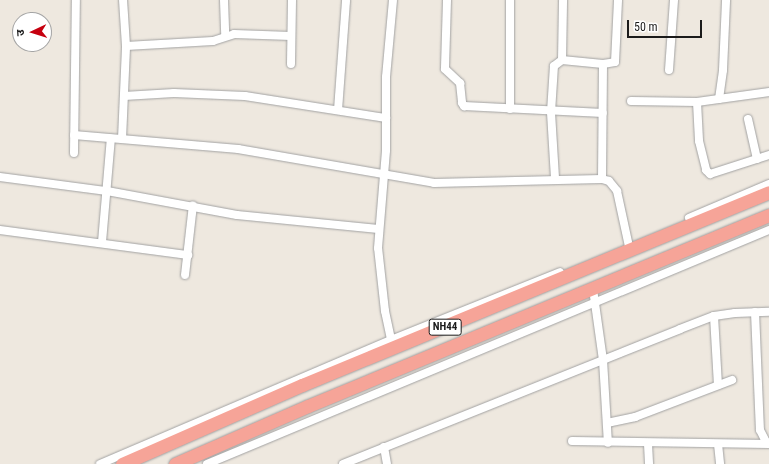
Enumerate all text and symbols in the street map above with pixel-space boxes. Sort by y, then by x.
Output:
north arrow [12,12,52,52]
scale bar [629,12,704,38]
text: 50 m [634,20,658,34]
text: उ [14,29,27,36]
road number: NH44 [428,318,462,336]

